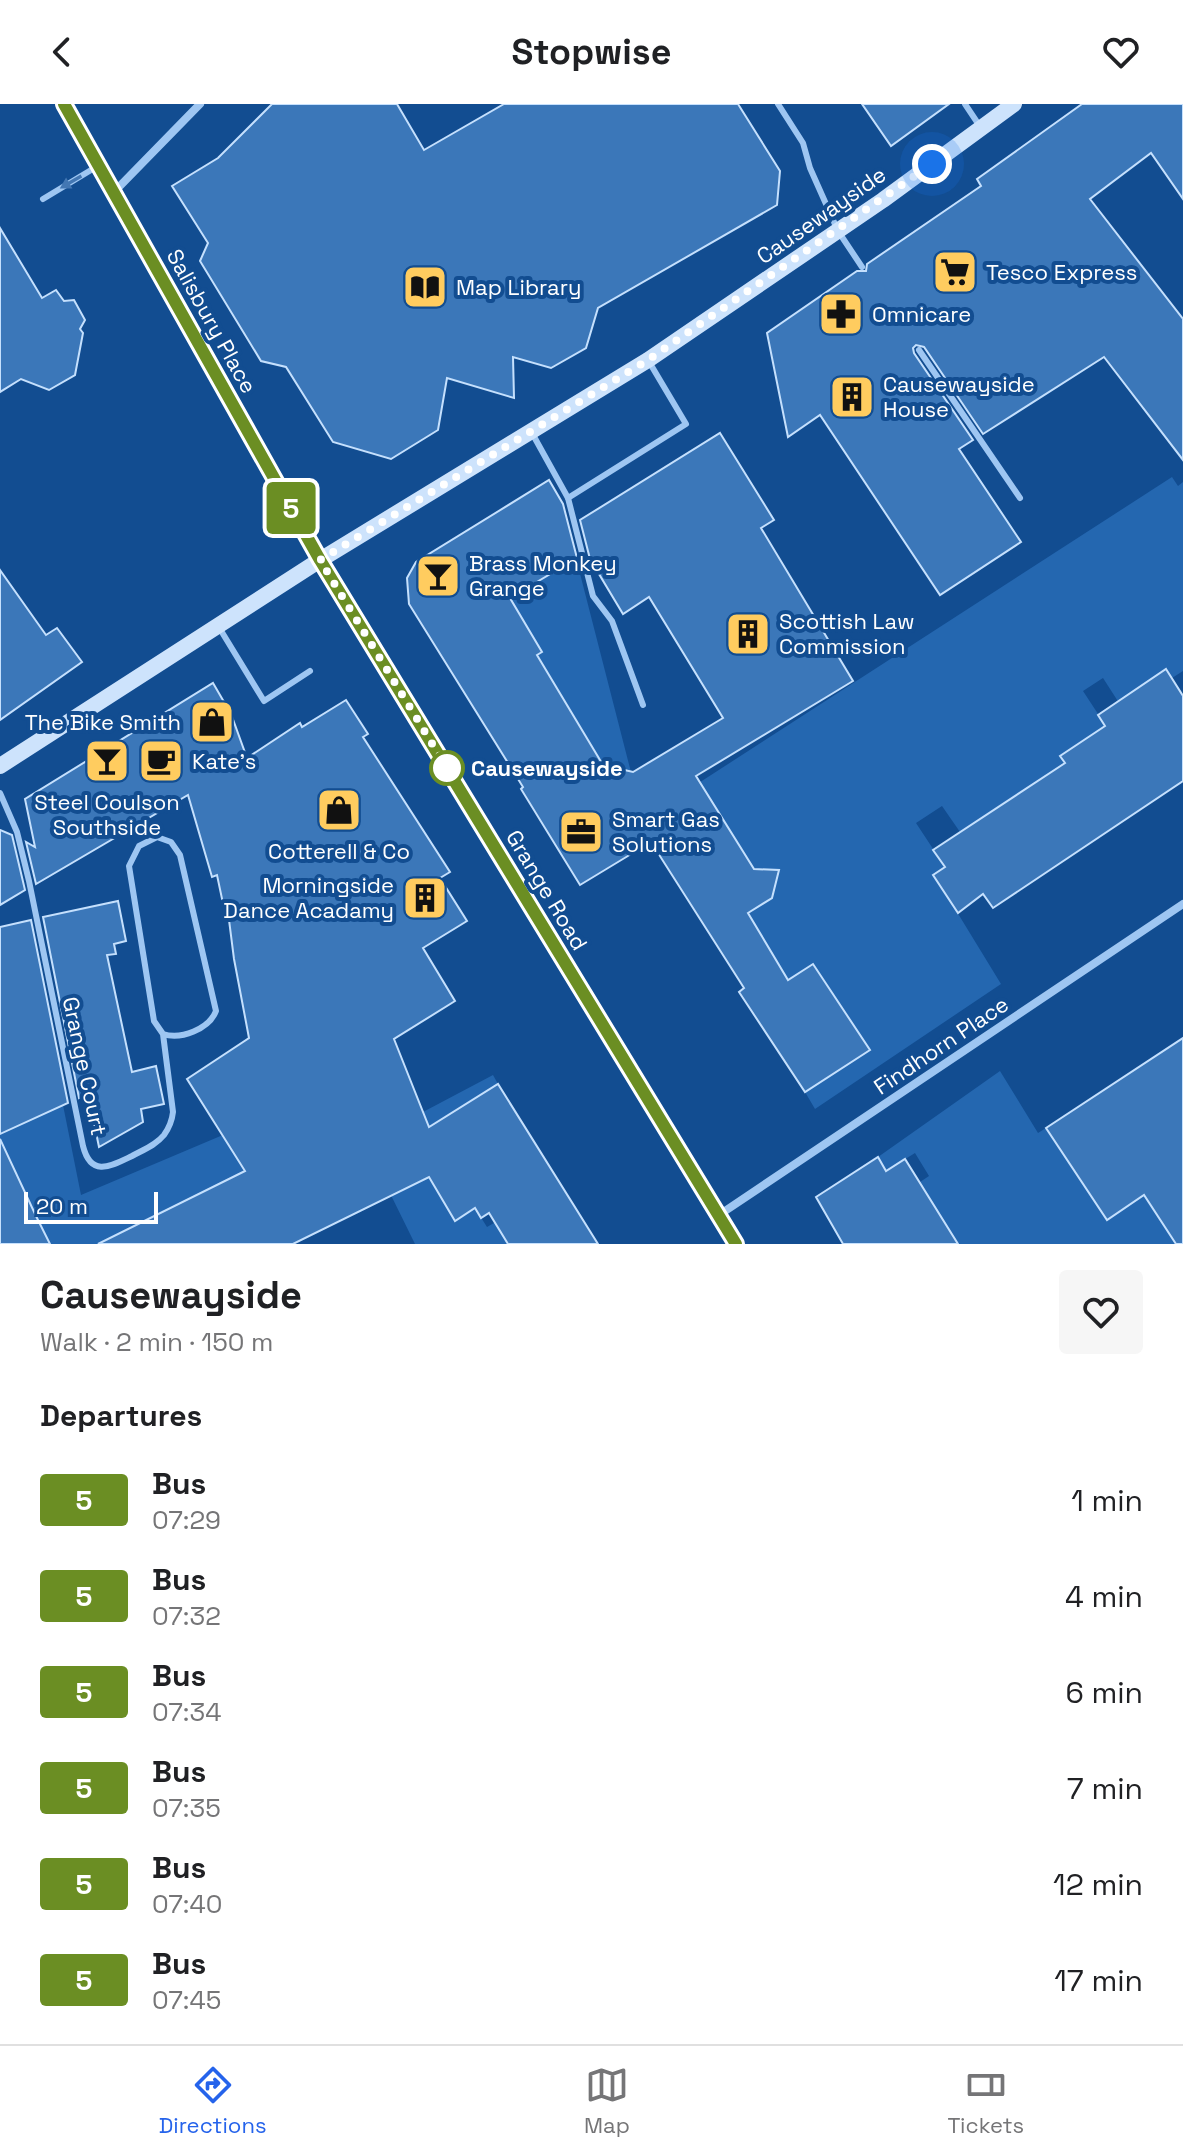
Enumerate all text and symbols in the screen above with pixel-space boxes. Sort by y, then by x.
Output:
text: Stopwise [512,29,671,75]
icon: back [40,30,84,74]
icon: heart [1099,30,1143,74]
your location [912,144,952,184]
street label: Causewayside [751,160,891,270]
one-way arrow [60,175,82,189]
street label: Salisbury Place [161,244,263,398]
supermarket icon: Tesco Express [931,248,979,296]
place label: Tesco Express [986,258,1137,286]
library icon: Map Library [401,263,449,311]
place label: Map Library [456,273,581,301]
pharmacy icon: Omnicare [817,290,865,338]
place label: Omnicare [872,300,971,328]
place label: Causewayside House [883,370,1035,423]
building icon: Causewayside House [828,373,876,421]
line badge: 5 [265,482,317,534]
text: 5 [283,490,299,526]
place label: Brass Monkey Grange [469,549,617,602]
bar icon: Brass Monkey Grange [414,552,462,600]
place label: Scottish Law Commission [779,607,915,660]
building icon: Scottish Law Commission [724,610,772,658]
shop icon: The Bike Smith [188,698,236,746]
place label: The Bike Smith [25,708,181,736]
bar icon: Steel Coulson Southside [83,737,131,785]
cafe icon: Kate’s [137,737,185,785]
place label: Kate’s [192,747,256,775]
marker: Causewayside [430,751,464,785]
place label: Causewayside [471,754,623,782]
shop icon: Cotterell & Co [315,786,363,834]
place label: Steel Coulson Southside [34,788,180,841]
place label: Smart Gas Solutions [612,805,720,858]
office icon: Smart Gas Solutions [557,808,605,856]
street label: Grange Road [500,825,594,955]
place label: Cotterell & Co [268,837,410,865]
place label: Morningside Dance Acadamy [223,871,394,924]
building icon: Morningside Dance Acadamy [401,874,449,922]
street label: Findhorn Place [868,990,1014,1100]
street label: Grange Court [57,994,113,1138]
scale bar [24,1188,158,1224]
text: 20 m [36,1192,88,1220]
button: heart [1059,1270,1143,1354]
text: Causewayside [40,1271,302,1319]
text: Walk · 2 min · 150 m [40,1325,273,1359]
text: Departures [40,1396,202,1435]
text: Bus [152,1464,206,1503]
text: 1 min [1071,1481,1143,1520]
text: 5 [76,1482,92,1518]
text: 07:29 [152,1503,221,1537]
text: Bus [152,1560,206,1599]
text: 4 min [1065,1577,1143,1616]
text: 5 [76,1578,92,1614]
text: 07:32 [152,1599,221,1633]
text: Bus [152,1656,206,1695]
text: 6 min [1065,1673,1143,1712]
text: 5 [76,1674,92,1710]
text: 07:34 [152,1695,221,1729]
text: Bus [152,1752,206,1791]
text: 7 min [1067,1769,1143,1808]
text: 5 [76,1770,92,1806]
text: 07:35 [152,1791,221,1825]
text: Bus [152,1848,206,1887]
text: 12 min [1053,1865,1143,1904]
text: 5 [76,1866,92,1902]
text: 07:40 [152,1887,222,1921]
text: Bus [152,1944,206,1983]
text: 17 min [1054,1961,1143,2000]
text: 5 [76,1962,92,1998]
text: 07:45 [152,1983,221,2017]
tab: Directions [159,2063,267,2139]
tab: Map [584,2063,630,2139]
tab: Tickets [947,2063,1024,2139]

